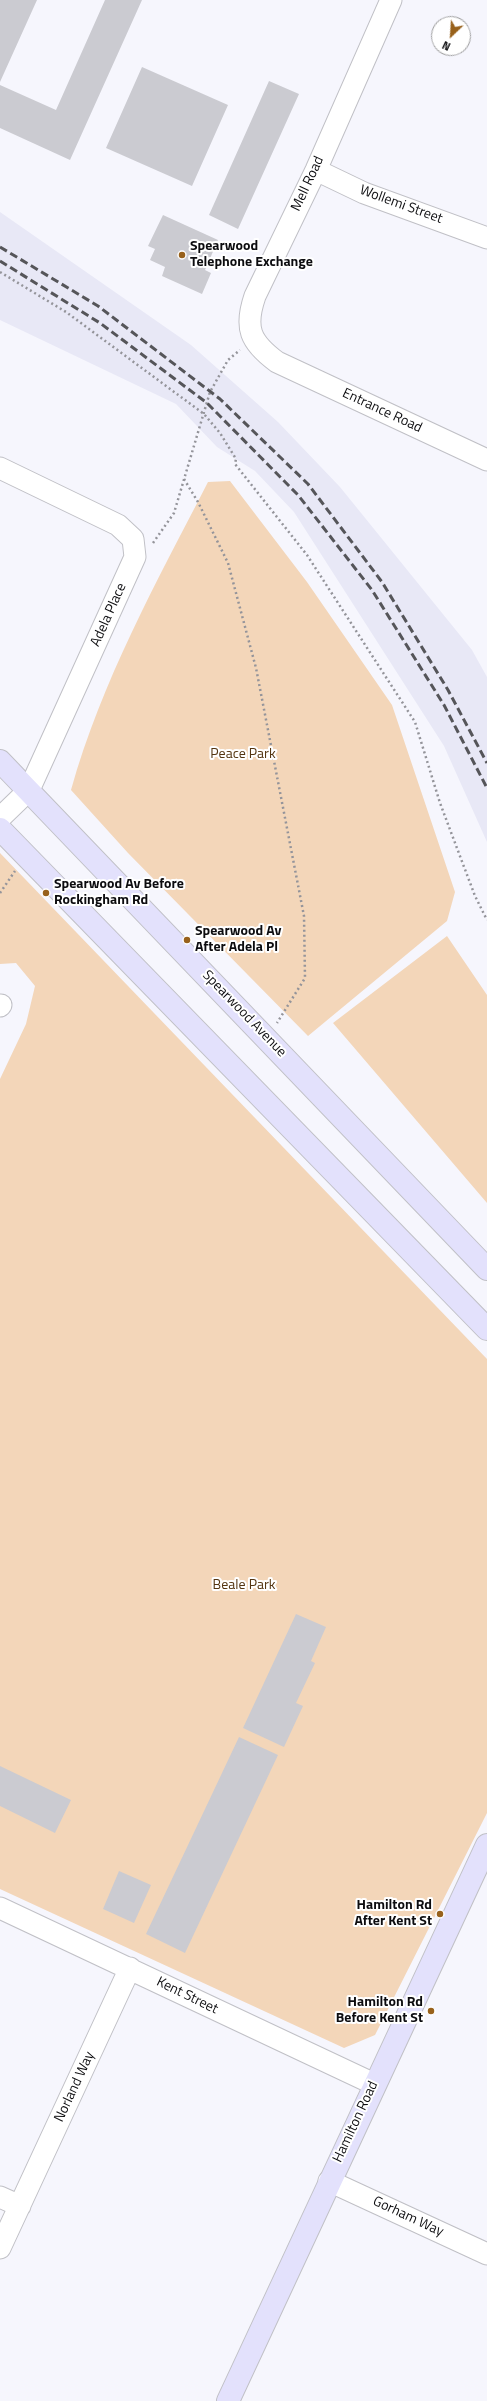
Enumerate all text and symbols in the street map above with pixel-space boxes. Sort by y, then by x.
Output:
north arrow [431,16,471,56]
text: N [440,37,453,55]
street label: Mell Road [288,154,328,214]
street label: Wollemi Street [357,182,445,228]
place label: Spearwood Telephone Exchange [190,239,313,272]
marker: Spearwood Telephone Exchange [177,250,187,260]
street label: Entrance Road [339,385,425,437]
street label: Adela Place [88,581,130,649]
park label: Peace Park [210,747,276,763]
place label: Spearwood Av Before Rockingham Rd [54,877,184,910]
marker: Spearwood Av Before Rockingham Rd [41,888,51,898]
place label: Spearwood Av After Adela Pl [195,924,281,956]
marker: Spearwood Av After Adela Pl [182,935,192,945]
street label: Spearwood Avenue [199,967,289,1061]
park label: Beale Park [213,1578,275,1594]
place label: Hamilton Rd After Kent St [354,1898,432,1930]
marker: Hamilton Rd After Kent St [435,1909,445,1919]
street label: Kent Street [153,1974,221,2018]
place label: Hamilton Rd Before Kent St [336,1995,423,2028]
marker: Hamilton Rd Before Kent St [426,2006,436,2016]
street label: Norland Way [51,2049,99,2125]
street label: Hamilton Road [330,2079,382,2165]
street label: Gorham Way [370,2193,446,2241]

